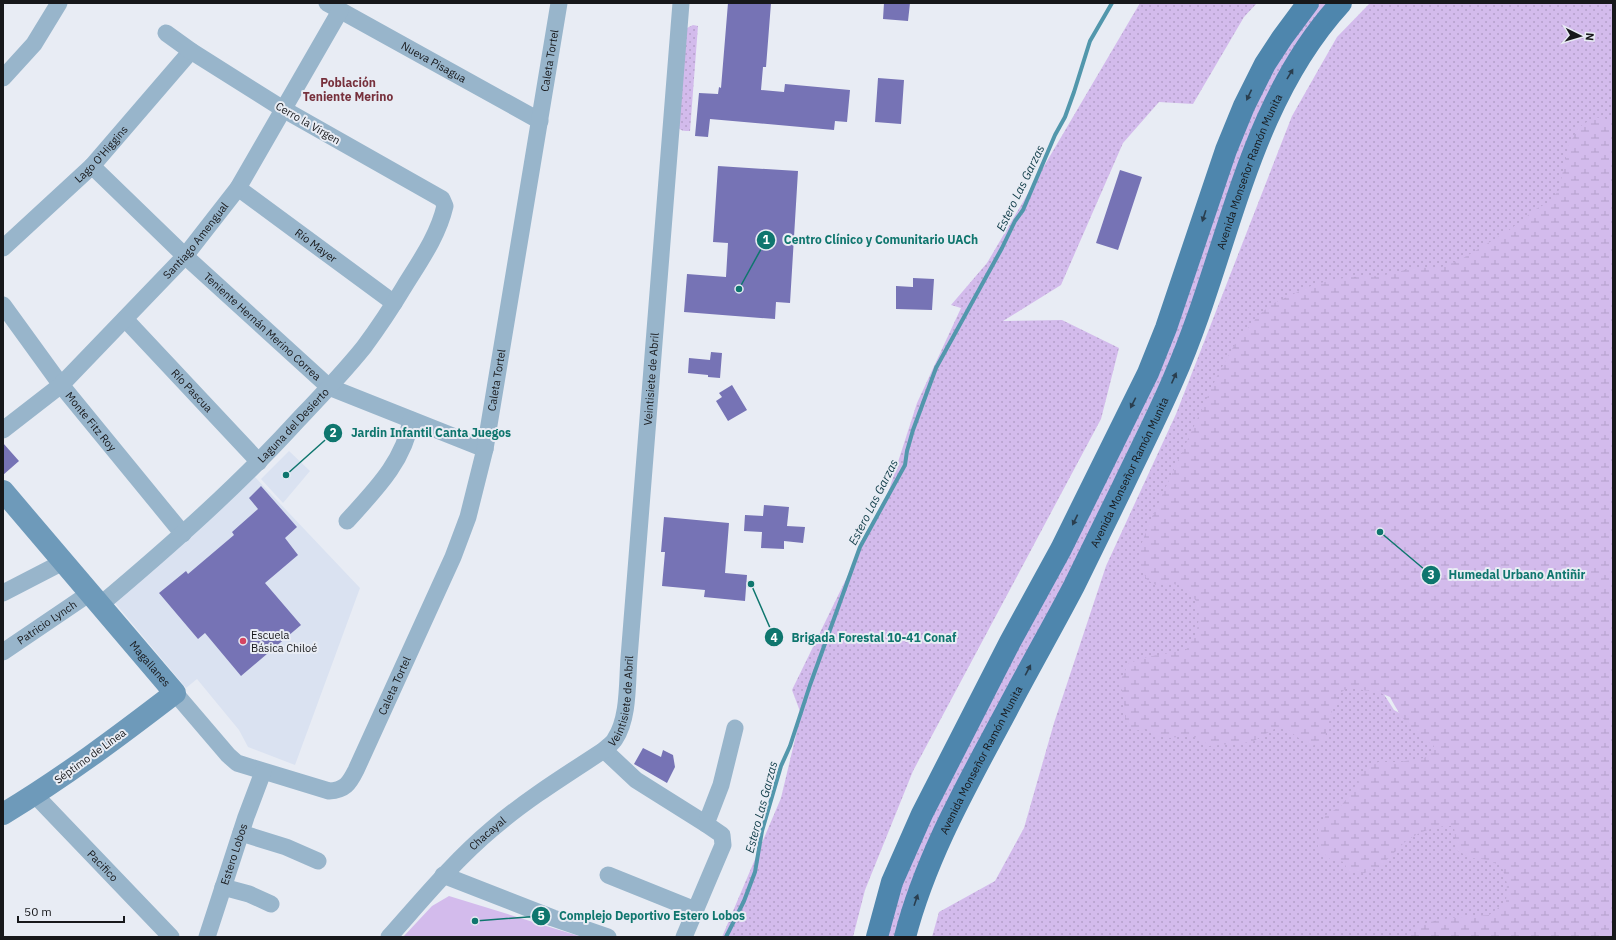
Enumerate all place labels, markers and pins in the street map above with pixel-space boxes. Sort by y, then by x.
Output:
callout: Centro Clínico y Comunitario UACh [756,228,986,252]
callout: Jardin Infantil Canta Juegos [323,421,519,445]
callout: Humedal Urbano Antiñir [1421,563,1594,587]
callout: Brigada Forestal 10-41 Conaf [764,625,965,649]
place label: Escuela Básica Chiloé [251,628,317,655]
marker: Escuela Básica Chiloé [238,636,248,646]
callout: Complejo Deportivo Estero Lobos [531,904,753,928]

